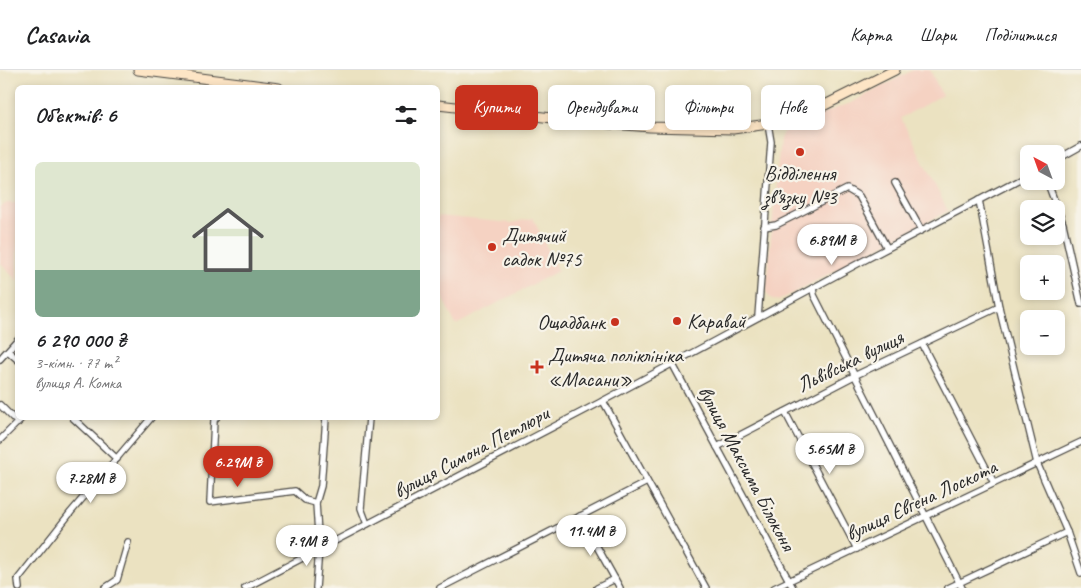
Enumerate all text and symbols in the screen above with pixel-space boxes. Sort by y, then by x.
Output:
text: Casavia [25,20,89,50]
text: Карта [850,24,891,46]
text: Шари [919,24,956,46]
text: Поділитися [984,24,1056,46]
chip: Купити [455,85,538,130]
chip: Орендувати [548,85,655,130]
chip: Фільтри [665,85,751,130]
chip: Нове [761,85,825,130]
icon: filters [392,101,420,129]
text: Об’єктів: 6 [35,102,116,128]
north arrow [1020,145,1065,190]
map controls [1020,145,1065,355]
marker: Відділення зв’язку №3 [794,146,806,158]
place label: Відділення зв’язку №3 [760,160,838,211]
icon: home [183,195,273,285]
button: layers [1020,200,1065,245]
place label: Дитячий садок №75 [502,222,583,272]
pin: 6.89M ₴ [786,224,878,266]
text: 6.89M ₴ [808,230,856,250]
marker: Дитячий садок №75 [486,241,498,253]
button: + [1020,255,1065,300]
place label: Каравай [687,308,747,334]
place label: Ощадбанк [537,309,607,335]
button: − [1020,310,1065,355]
marker: Каравай [671,315,683,327]
marker: Ощадбанк [609,316,621,328]
street label: Львівська вулиця [792,323,909,398]
text: 6 290 000 ₴ [35,327,126,353]
place label: Дитяча поліклініка «Масани» [548,342,685,392]
text: 3-кімн. · 77 m² [35,353,117,373]
marker: Дитяча поліклініка «Масани» [530,360,544,374]
text: вулиця А. Комка [35,373,121,393]
street label: вулиця Максима Білоконя [693,381,802,557]
street label: вулиця Симона Петлюри [389,399,555,504]
pin: 5.65M ₴ [784,432,876,475]
text: 5.65M ₴ [806,439,854,459]
pin: 6.29M ₴ [192,446,284,488]
text: 6.29M ₴ [214,452,262,472]
street label: вулиця Євгена Лоскота [841,453,1002,546]
pin: 7.28M ₴ [45,462,137,504]
text: 7.28M ₴ [67,468,115,488]
pin: 11.4M ₴ [545,514,637,557]
text: 11.4M ₴ [567,521,615,541]
pin: 7.9M ₴ [266,524,348,567]
text: 7.9M ₴ [287,531,327,551]

